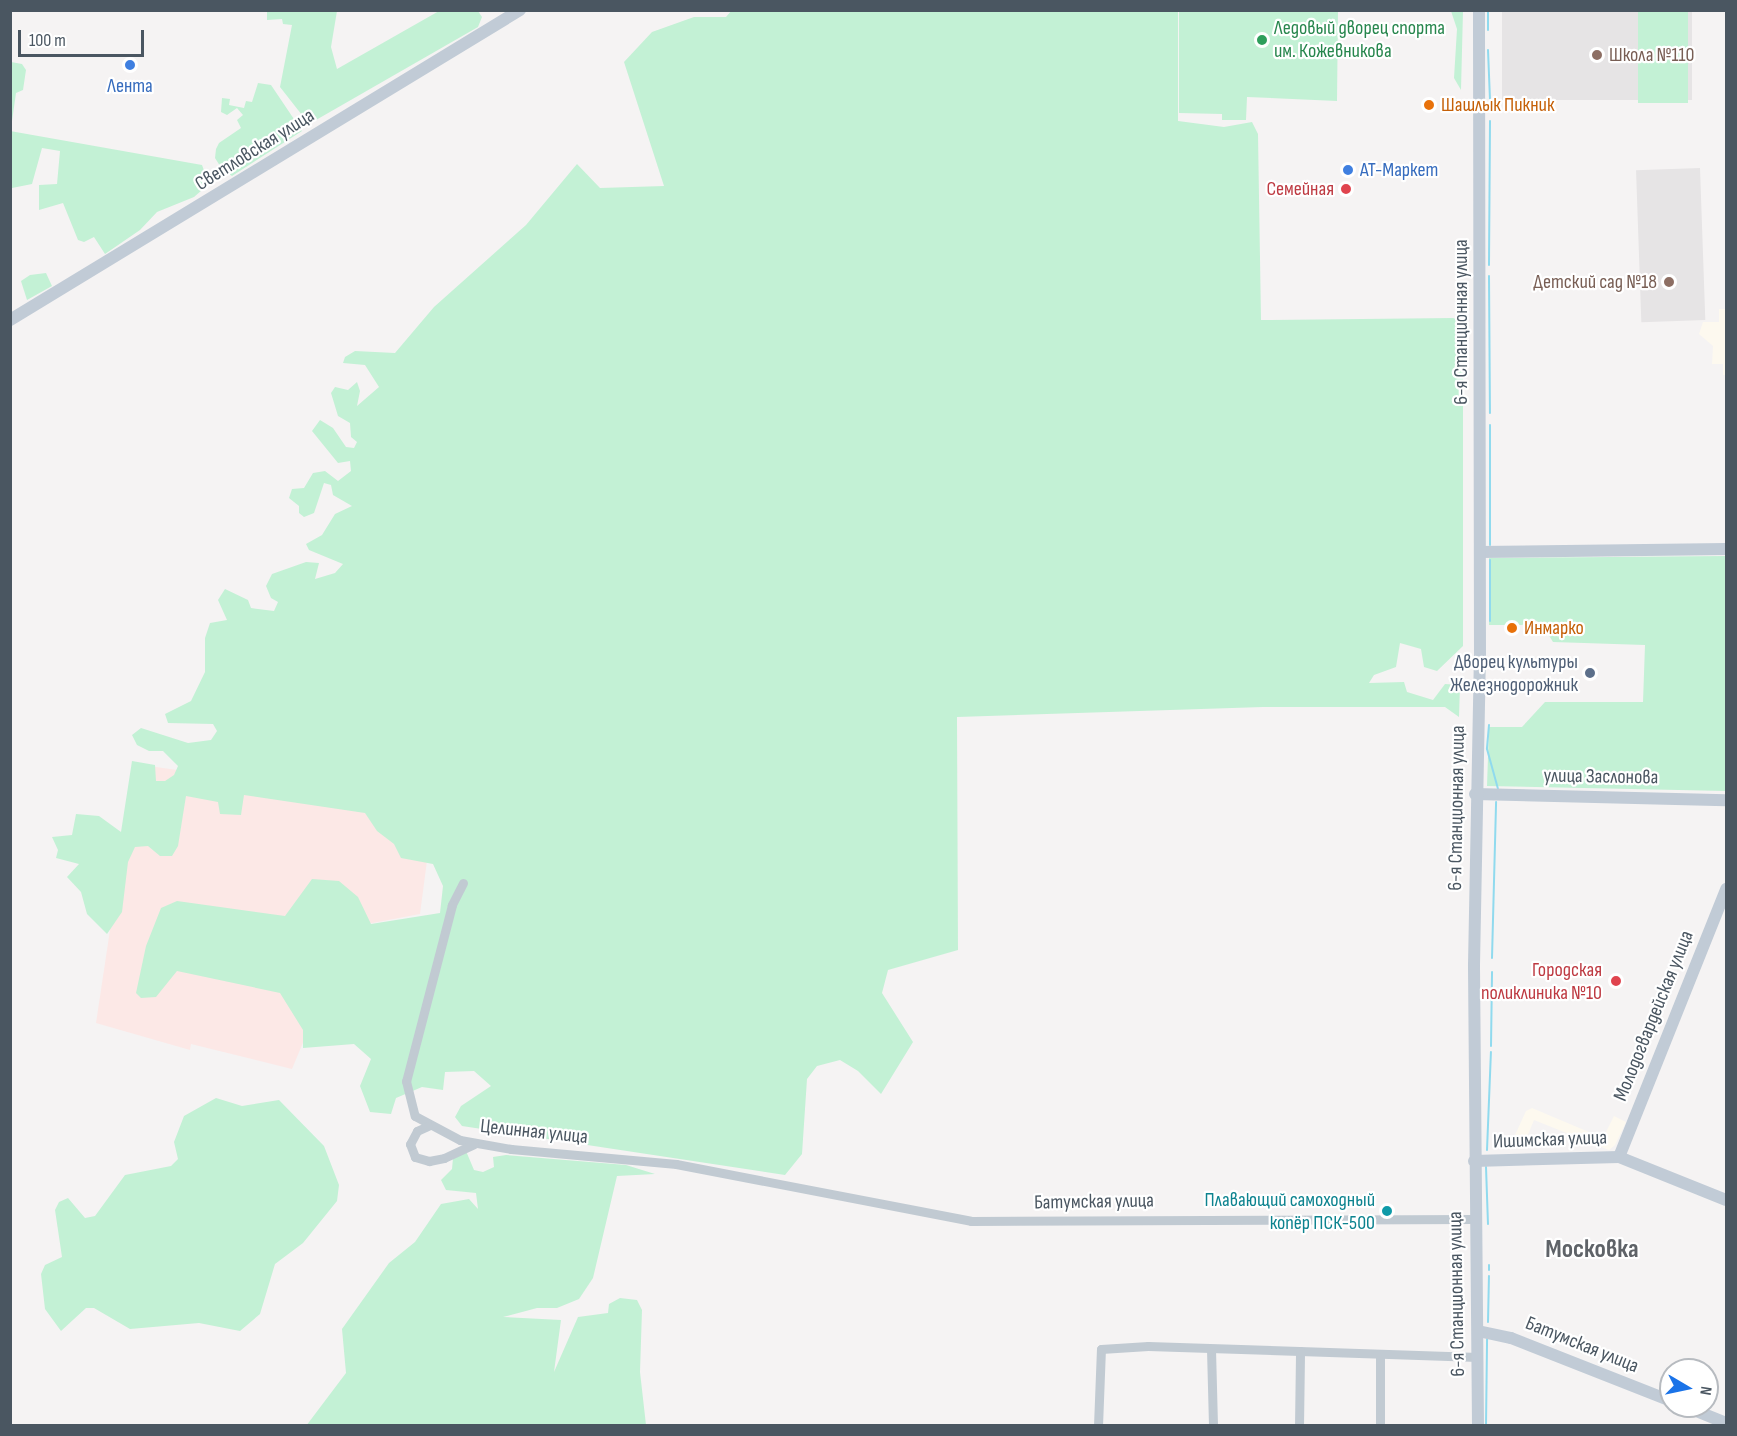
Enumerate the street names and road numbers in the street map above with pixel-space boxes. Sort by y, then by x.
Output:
street label: Светловская улица [191,104,319,196]
street label: 6-я Станционная улица [1449,239,1473,405]
street label: 6-я Станционная улица [1444,725,1470,891]
street label: улица Заслонова [1543,764,1659,790]
street label: Молодогвардейская улица [1609,927,1699,1105]
street label: Целинная улица [479,1114,589,1150]
street label: Ишимская улица [1493,1126,1607,1154]
street label: Батумская улица [1034,1189,1154,1215]
street label: 6-я Станционная улица [1444,1211,1470,1377]
street label: Батумская улица [1522,1311,1642,1379]

